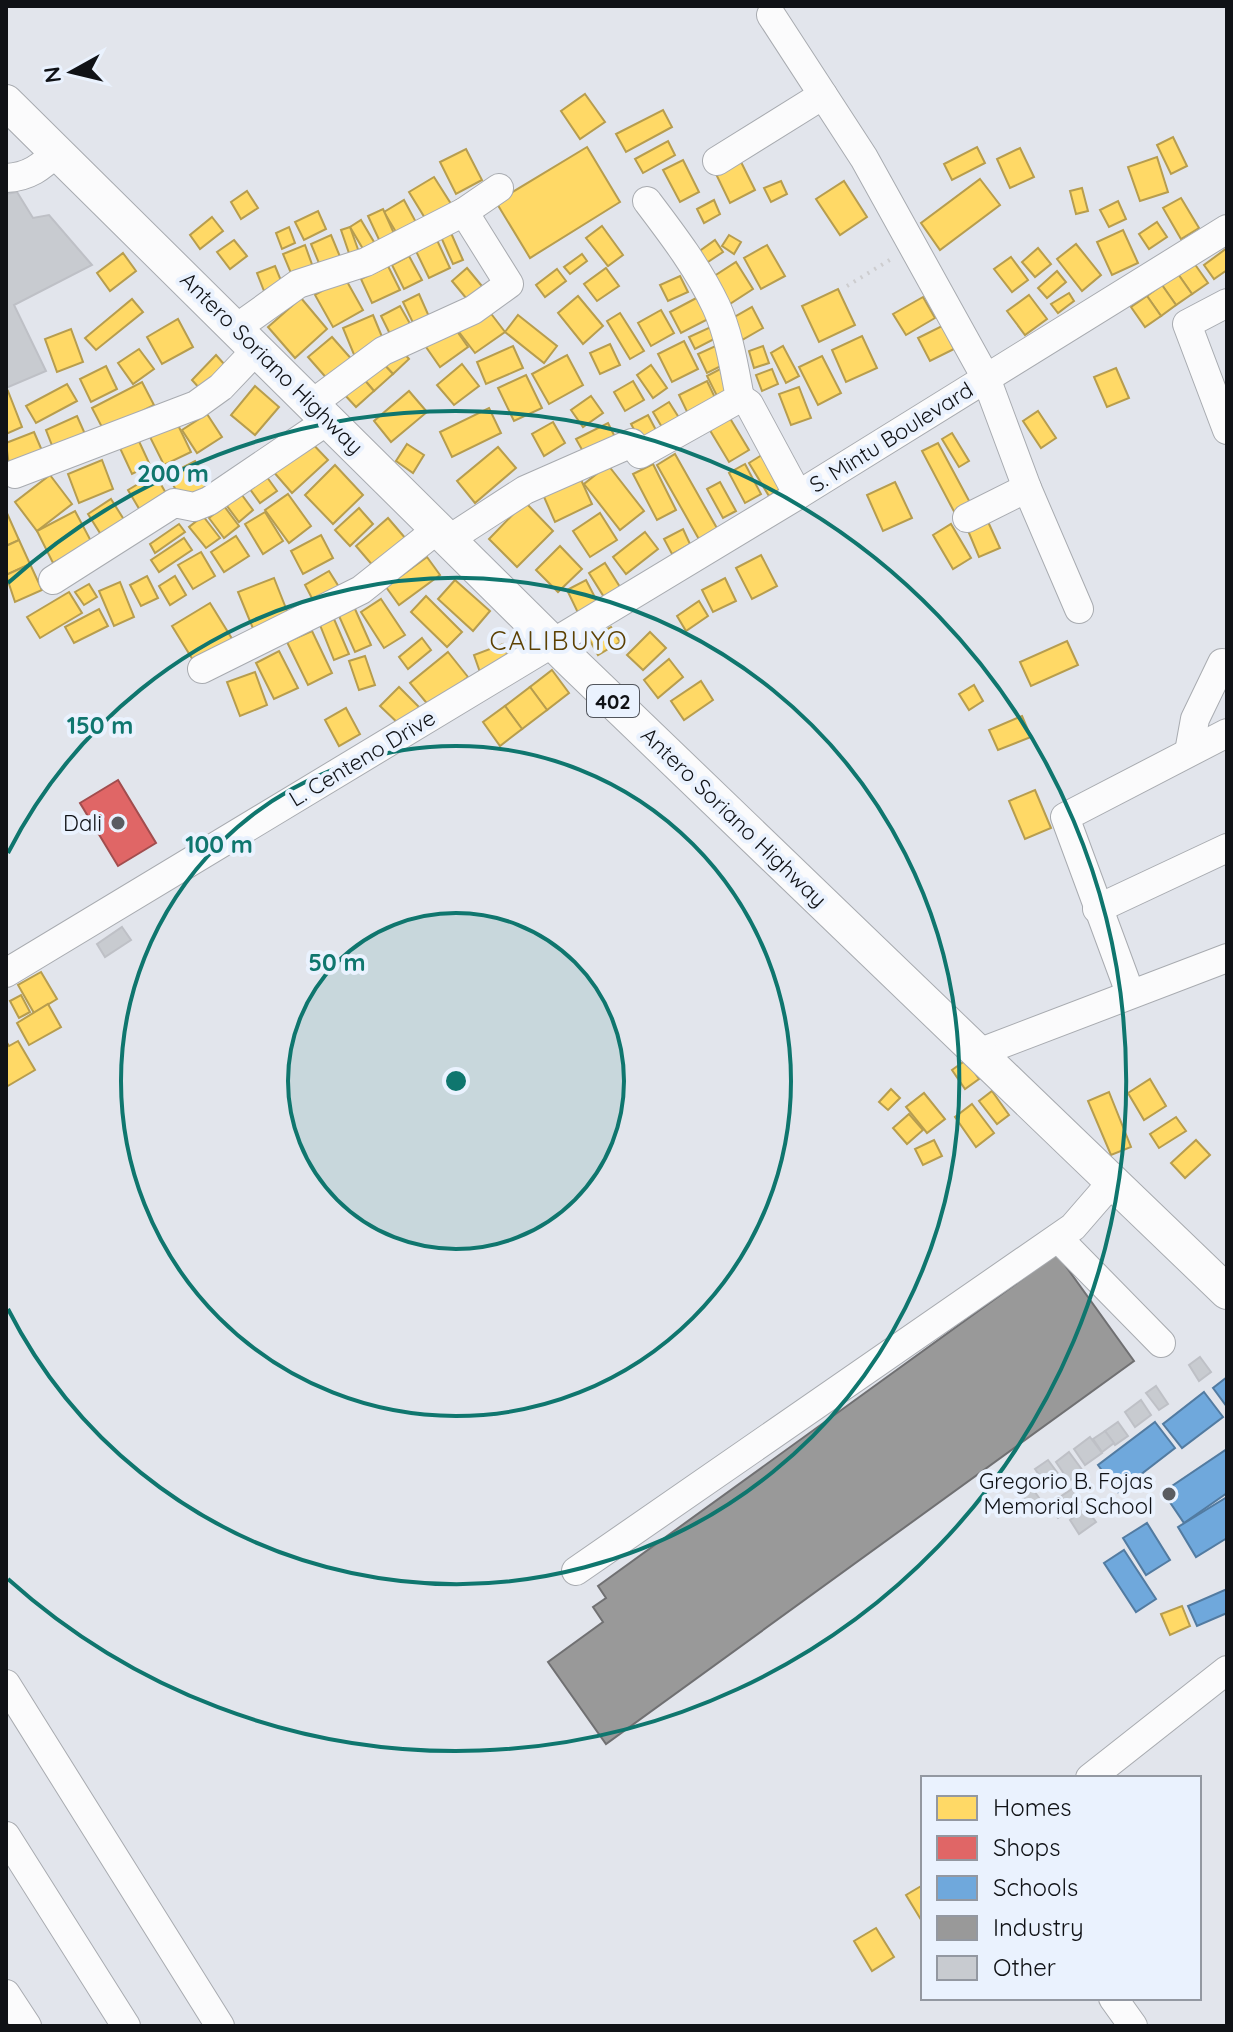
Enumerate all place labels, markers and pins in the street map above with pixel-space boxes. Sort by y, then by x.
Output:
place label: Dali [63,809,102,837]
marker: Dali [109,814,127,832]
centre of rings [442,1067,470,1095]
place label: Gregorio B. Fojas Memorial School [979,1467,1153,1520]
marker: Gregorio B. Fojas Memorial School [1160,1485,1178,1503]

